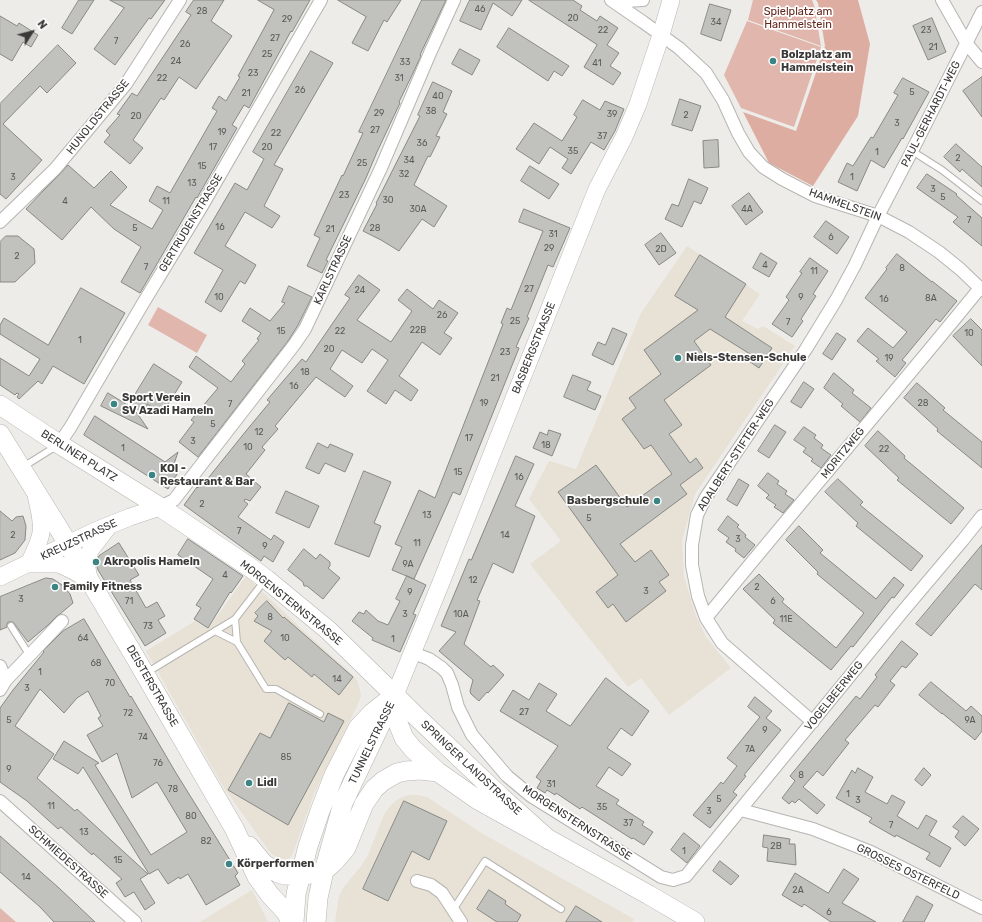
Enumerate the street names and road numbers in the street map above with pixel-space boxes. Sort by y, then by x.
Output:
street label: PAUL-GERHARDT-WEG [899,59,963,169]
street label: HUNOLDSTRASSE [64,77,132,157]
street label: GERTRUDENSTRASSE [156,171,226,275]
street label: HAMMELSTEIN [807,186,883,224]
street label: KARLSTRASSE [311,233,355,307]
street label: BASBERGSTRASSE [510,300,558,396]
street label: ADALBERT-STIFTER-WEG [695,397,777,513]
street label: MORITZWEG [818,425,868,481]
street label: BERLINER PLATZ [38,427,120,485]
street label: KREUZSTRASSE [39,517,119,563]
street label: MORGENSTERNSTRASSE [237,558,345,648]
street label: DEISTERSTRASSE [123,643,181,729]
street label: VOGELBEERWEG [802,659,866,733]
street label: TUNNELSTRASSE [346,700,398,786]
street label: SPRINGER LANDSTRASSE [418,718,524,818]
street label: MORGENSTERNSTRASSE [520,783,634,863]
street label: SCHMIEDESTRASSE [25,823,111,901]
street label: GROSSES OSTERFELD [854,841,962,903]

